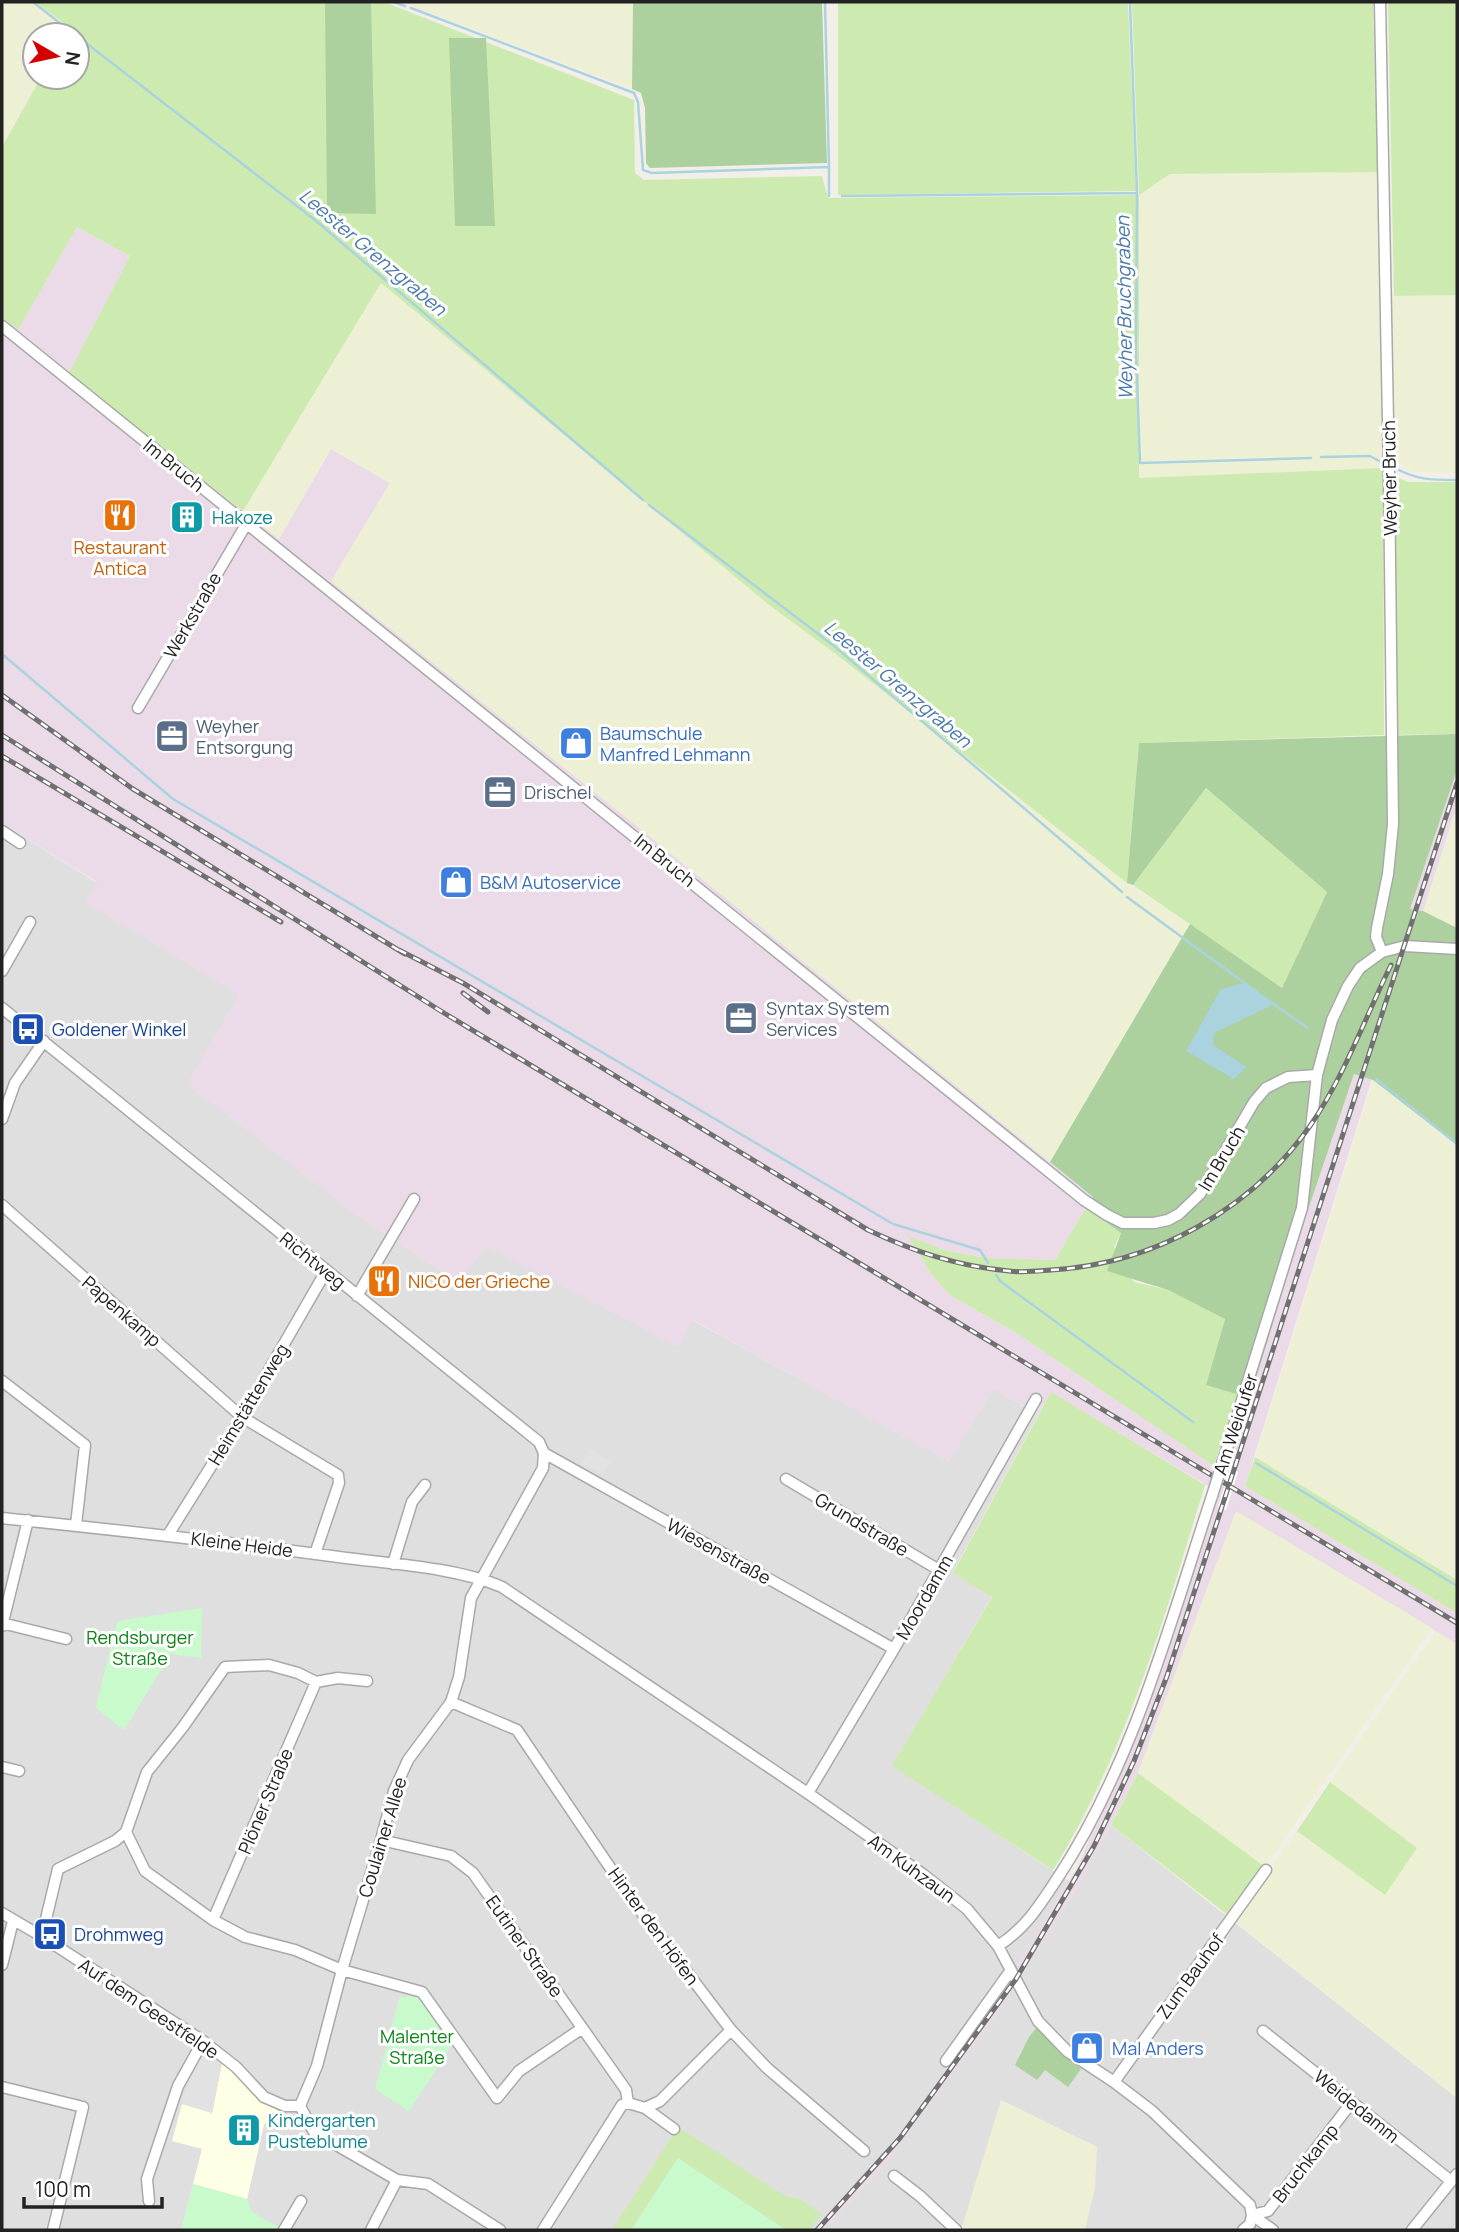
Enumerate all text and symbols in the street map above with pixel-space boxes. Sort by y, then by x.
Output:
north arrow [21,21,91,91]
text: N [59,50,87,67]
water label: Leester Grenzgraben [294,183,453,322]
water label: Weyher Bruchgraben [1109,215,1139,400]
street label: Weyher Bruch [1376,420,1402,536]
street label: Im Bruch [138,433,210,497]
restaurant icon: Restaurant Antica [101,496,139,534]
building icon: Hakoze [168,498,206,536]
place label: Hakoze [212,505,273,529]
place label: Restaurant Antica [73,535,167,580]
street label: Werkstraße [158,568,226,662]
water label: Leester Grenzgraben [819,615,978,754]
place label: Weyher Entsorgung [196,714,293,759]
office icon: Weyher Entsorgung [153,717,191,755]
place label: Baumschule Manfred Lehmann [600,721,750,766]
shop icon: Baumschule Manfred Lehmann [557,724,595,762]
office icon: Drischel [481,773,519,811]
place label: Drischel [524,780,592,804]
street label: Im Bruch [629,828,701,892]
shop icon: B&M Autoservice [437,863,475,901]
place label: B&M Autoservice [480,870,621,894]
place label: Syntax System Services [766,996,890,1041]
office icon: Syntax System Services [722,999,760,1037]
bus stop icon: Goldener Winkel [9,1010,47,1048]
place label: Goldener Winkel [52,1017,187,1041]
street label: Im Bruch [1192,1121,1250,1195]
street label: Richtweg [275,1226,351,1294]
restaurant icon: NICO der Grieche [365,1262,403,1300]
place label: NICO der Grieche [408,1269,550,1293]
street label: Papenkamp [78,1270,166,1352]
street label: Heimstättenweg [202,1339,294,1469]
street label: Am Weidufer [1207,1370,1263,1478]
street label: Grundstraße [811,1487,913,1561]
street label: Wiesenstraße [663,1512,775,1590]
street label: Kleine Heide [190,1526,294,1562]
street label: Moordamm [890,1550,958,1644]
park label: Rendsburger Straße [86,1625,194,1670]
street label: Plöner Straße [232,1744,298,1858]
street label: Coulainer Allee [352,1774,412,1900]
street label: Am Kuhzaun [864,1828,960,1908]
street label: Hinter den Höfen [603,1862,705,1990]
street label: Eutiner Straße [481,1890,569,2002]
bus stop icon: Drohmweg [31,1915,69,1953]
place label: Drohmweg [74,1922,164,1946]
street label: Zum Bauhof [1151,1928,1229,2024]
street label: Auf dem Geestfelde [74,1952,224,2064]
park label: Malenter Straße [380,2024,455,2069]
shop icon: Mal Anders [1068,2029,1106,2067]
place label: Mal Anders [1112,2036,1204,2060]
street label: Weidedamm [1309,2064,1405,2148]
place label: Kindergarten Pusteblume [268,2108,376,2153]
building icon: Kindergarten Pusteblume [225,2111,263,2149]
street label: Bruchkamp [1267,2119,1343,2207]
scale bar [24,2166,163,2210]
text: 100 m [35,2175,91,2203]

